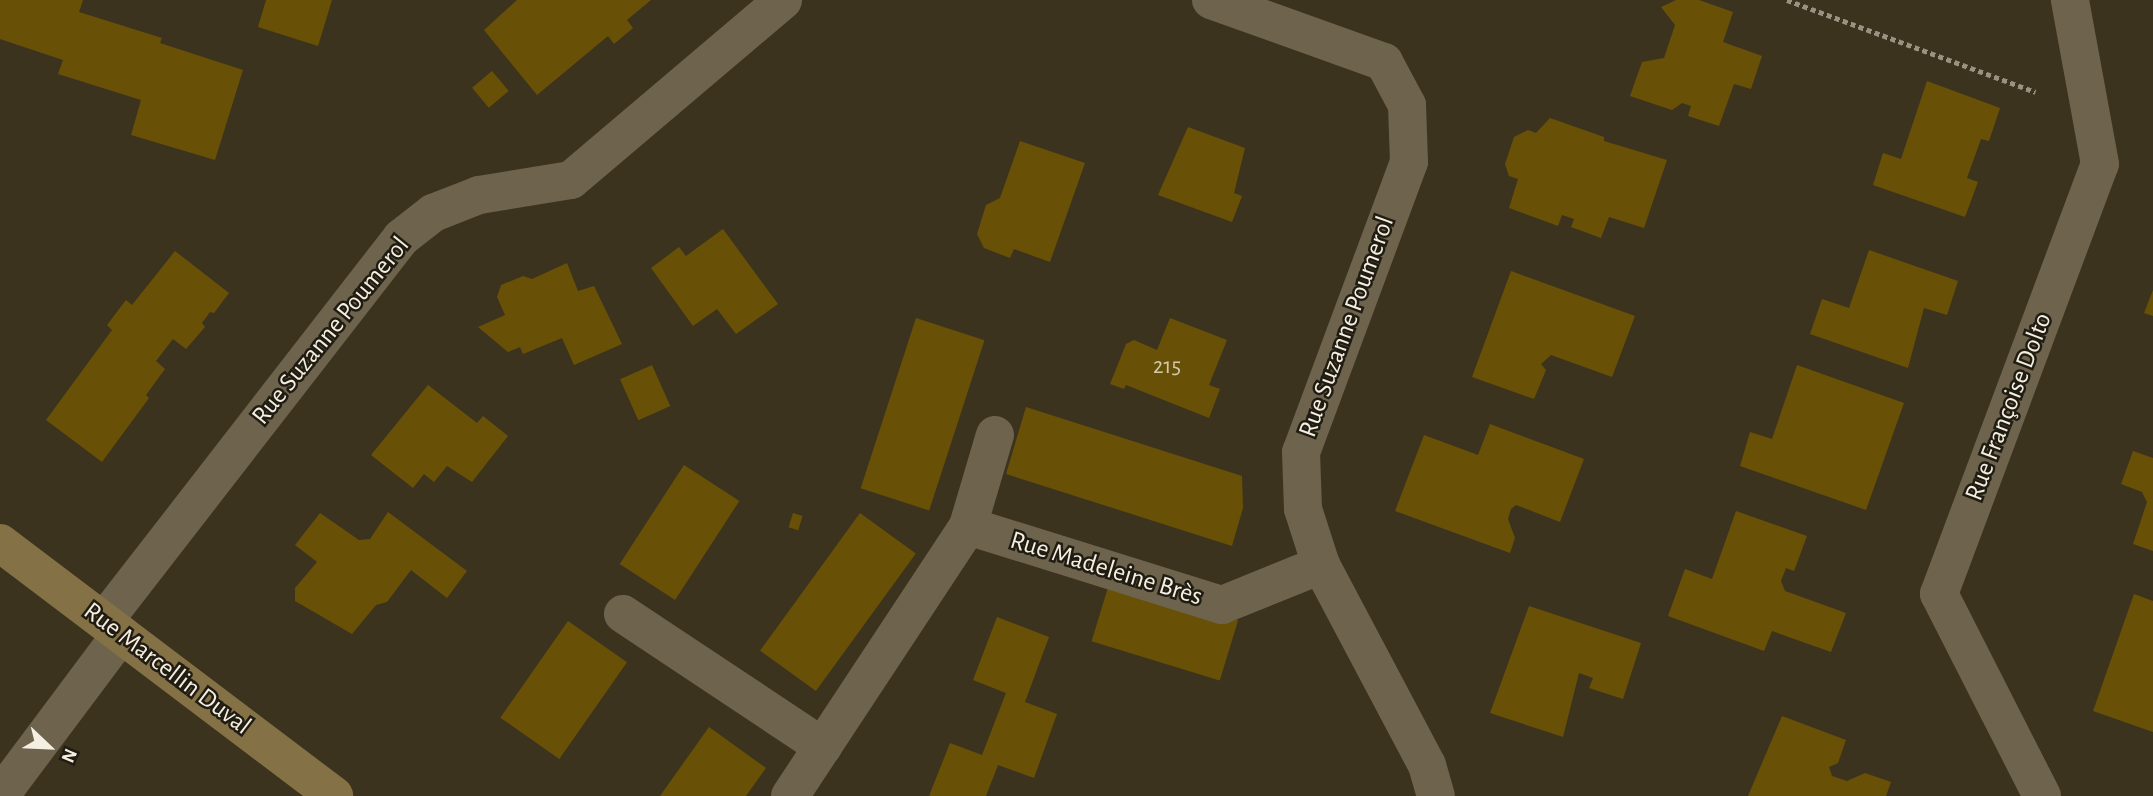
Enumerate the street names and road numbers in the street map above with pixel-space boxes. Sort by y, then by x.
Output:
street label: Rue Suzanne Poumerol [1293,212,1401,442]
street label: Rue Suzanne Poumerol [246,231,416,431]
street label: Rue Françoise Dolto [1959,309,2059,505]
street label: Rue Madeleine Brès [1006,525,1206,613]
street label: Rue Marcellin Duval [77,596,257,742]

